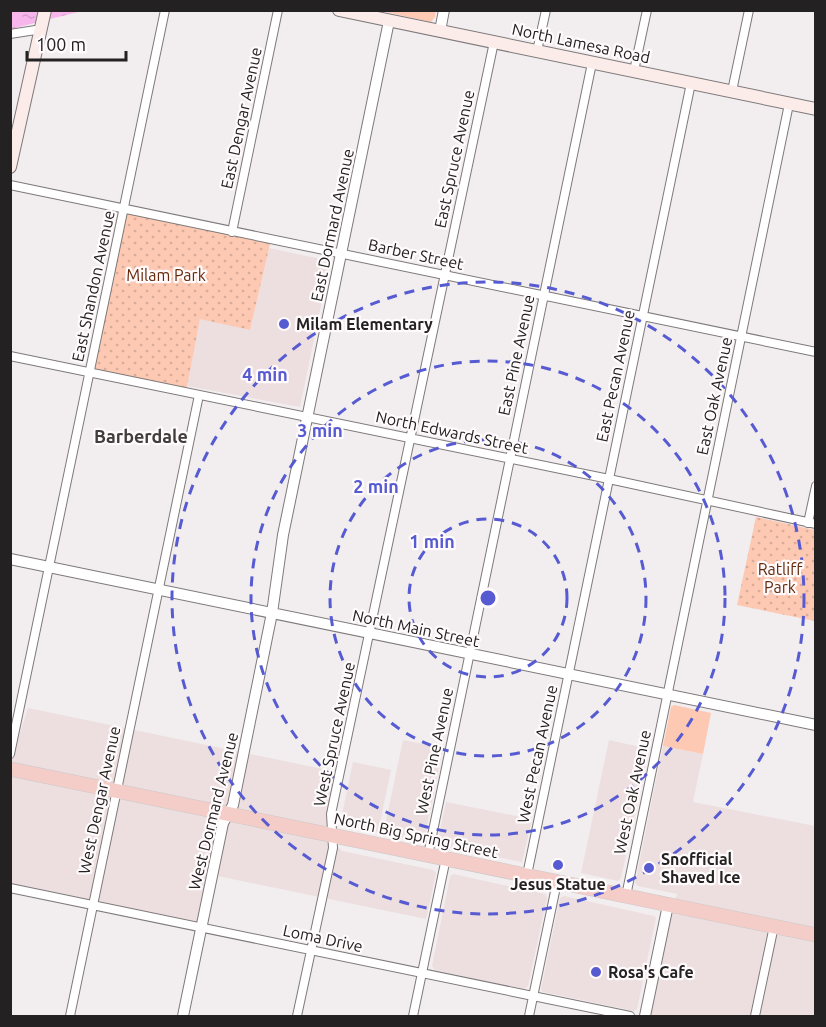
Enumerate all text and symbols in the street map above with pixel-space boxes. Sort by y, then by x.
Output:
street label: North Lamesa Road [510,20,652,66]
scale bar [27,24,126,62]
text: 100 m [36,34,86,54]
street label: East Dengar Avenue [217,46,265,190]
street label: East Spruce Avenue [431,88,477,230]
street label: East Dormard Avenue [307,147,357,303]
street label: East Shandon Avenue [68,209,118,363]
street label: Barber Street [367,235,466,273]
park label: Milam Park [126,266,206,284]
street label: East Pine Avenue [494,293,538,417]
street label: East Pecan Avenue [592,308,638,444]
place label: Milam Elementary [296,315,433,333]
marker: Milam Elementary [277,317,291,331]
street label: East Oak Avenue [693,335,735,457]
text: 4 min [242,364,288,384]
street label: North Edwards Street [374,407,531,457]
text: 3 min [297,420,343,440]
district label: Barberdale [94,426,188,446]
text: 2 min [353,476,399,496]
text: 1 min [409,531,455,551]
park label: Ratliff Park [758,560,803,596]
centre of rings [478,588,498,608]
street label: North Main Street [351,606,482,650]
street label: West Spruce Avenue [310,660,358,808]
street label: West Pecan Avenue [514,683,560,825]
street label: West Pine Avenue [412,686,456,816]
street label: West Dengar Avenue [75,724,123,876]
street label: West Oak Avenue [610,728,654,856]
street label: West Dormard Avenue [185,730,241,892]
street label: North Big Spring Street [332,809,500,861]
place label: Snofficial Shaved Ice [661,850,741,886]
marker: Jesus Statue [551,858,565,872]
marker: Snofficial Shaved Ice [642,861,656,875]
place label: Jesus Statue [510,875,606,893]
street label: Loma Drive [281,921,365,955]
place label: Rosa's Cafe [608,963,694,981]
marker: Rosa's Cafe [589,965,603,979]

